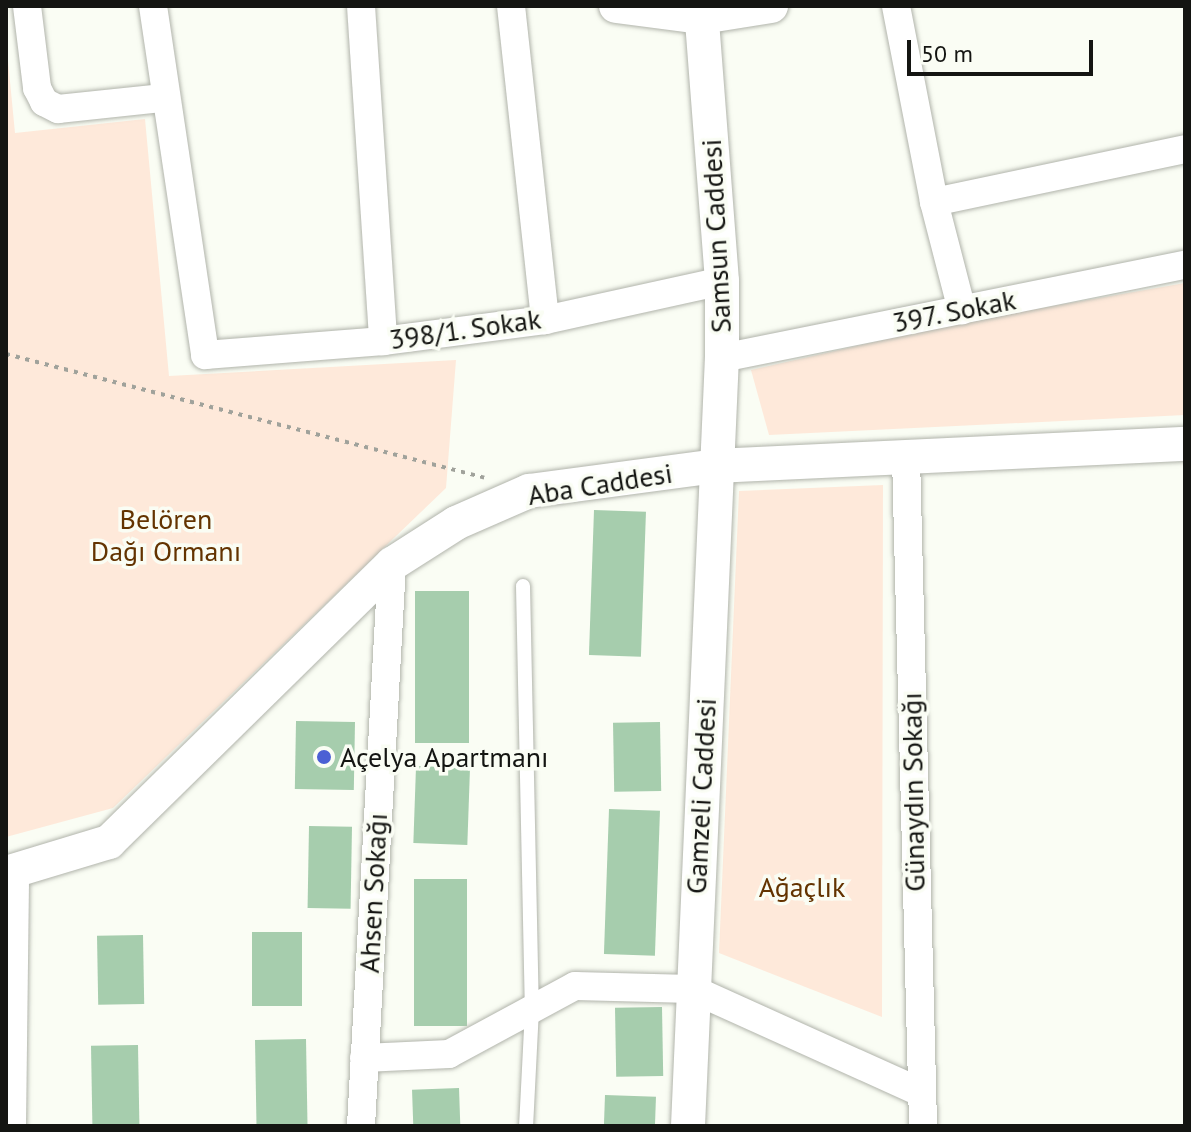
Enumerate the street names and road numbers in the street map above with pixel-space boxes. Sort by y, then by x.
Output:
street label: Samsun Caddesi [694,138,738,334]
street label: 397. Sokak [889,282,1019,340]
street label: 398/1. Sokak [386,302,544,356]
street label: Aba Caddesi [525,456,675,512]
street label: Günaydın Sokağı [894,692,932,892]
street label: Gamzeli Caddesi [679,697,723,895]
street label: Ahsen Sokağı [352,812,394,974]

